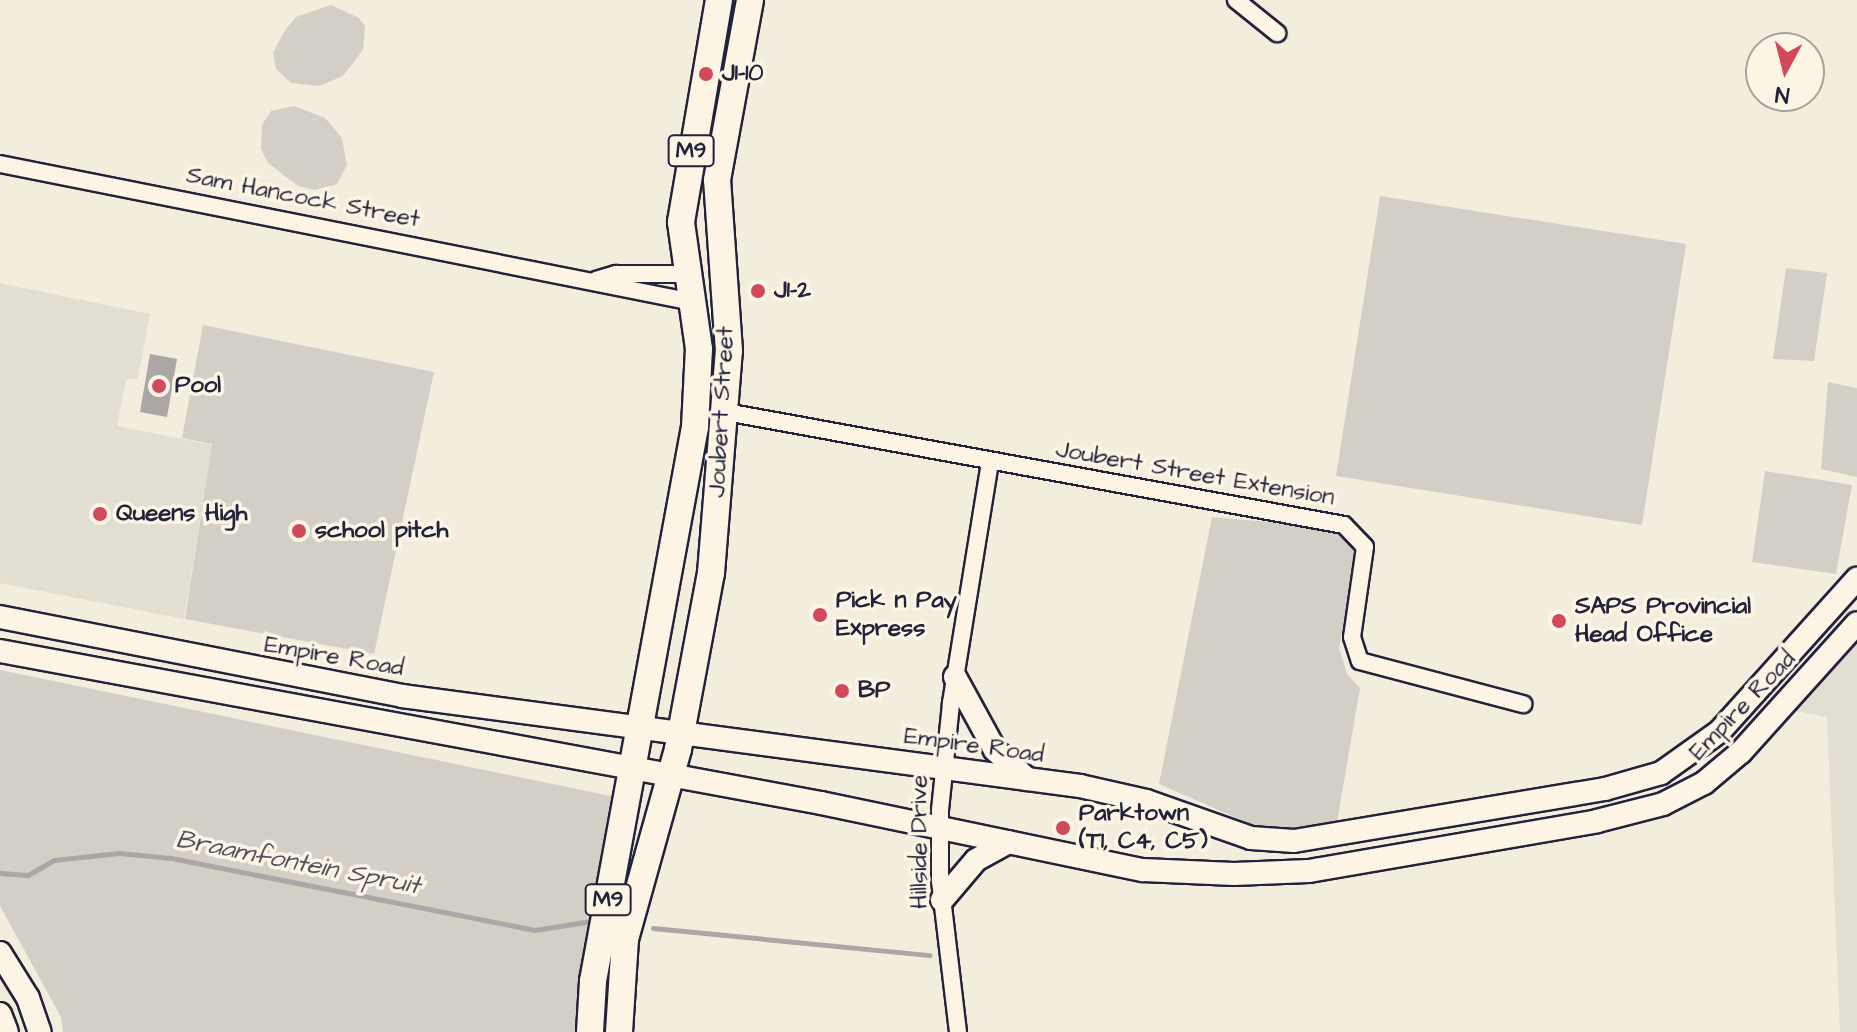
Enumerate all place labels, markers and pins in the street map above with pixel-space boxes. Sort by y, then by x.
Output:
place label: J1-10 [722,60,763,88]
marker: J1-10 [697,65,715,83]
place label: J1-2 [774,277,811,305]
marker: J1-2 [749,282,767,300]
place label: Pool [175,372,221,400]
marker: Pool [150,377,168,395]
place label: Queens High [116,500,247,528]
marker: Queens High [91,505,109,523]
place label: school pitch [315,517,448,545]
marker: school pitch [290,522,308,540]
place label: Pick n Pay Express [836,587,957,643]
place label: SAPS Provincial Head Office [1575,593,1751,649]
marker: Pick n Pay Express [811,606,829,624]
marker: SAPS Provincial Head Office [1550,612,1568,630]
place label: BP [858,677,890,705]
marker: BP [833,682,851,700]
place label: Parktown (T1, C4, C5) [1079,800,1208,856]
marker: Parktown (T1, C4, C5) [1054,819,1072,837]

